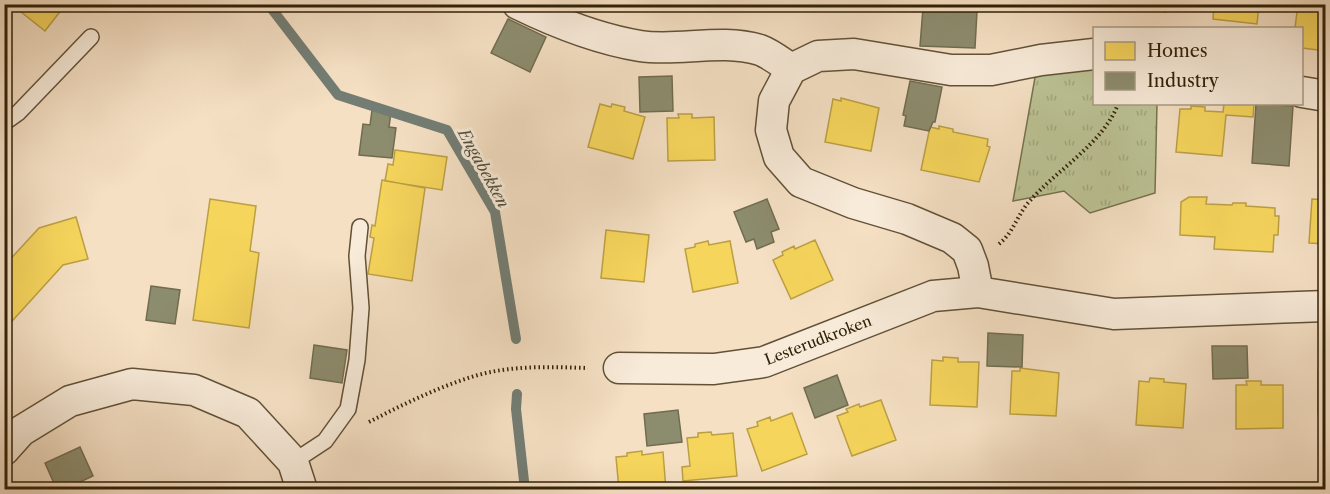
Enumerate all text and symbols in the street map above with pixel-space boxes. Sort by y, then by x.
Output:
legend [1093,27,1303,105]
text: Homes [1147,40,1208,62]
text: Industry [1147,70,1220,92]
water label: Engabekken [453,123,514,211]
street label: Lesterudkroken [762,311,875,369]

